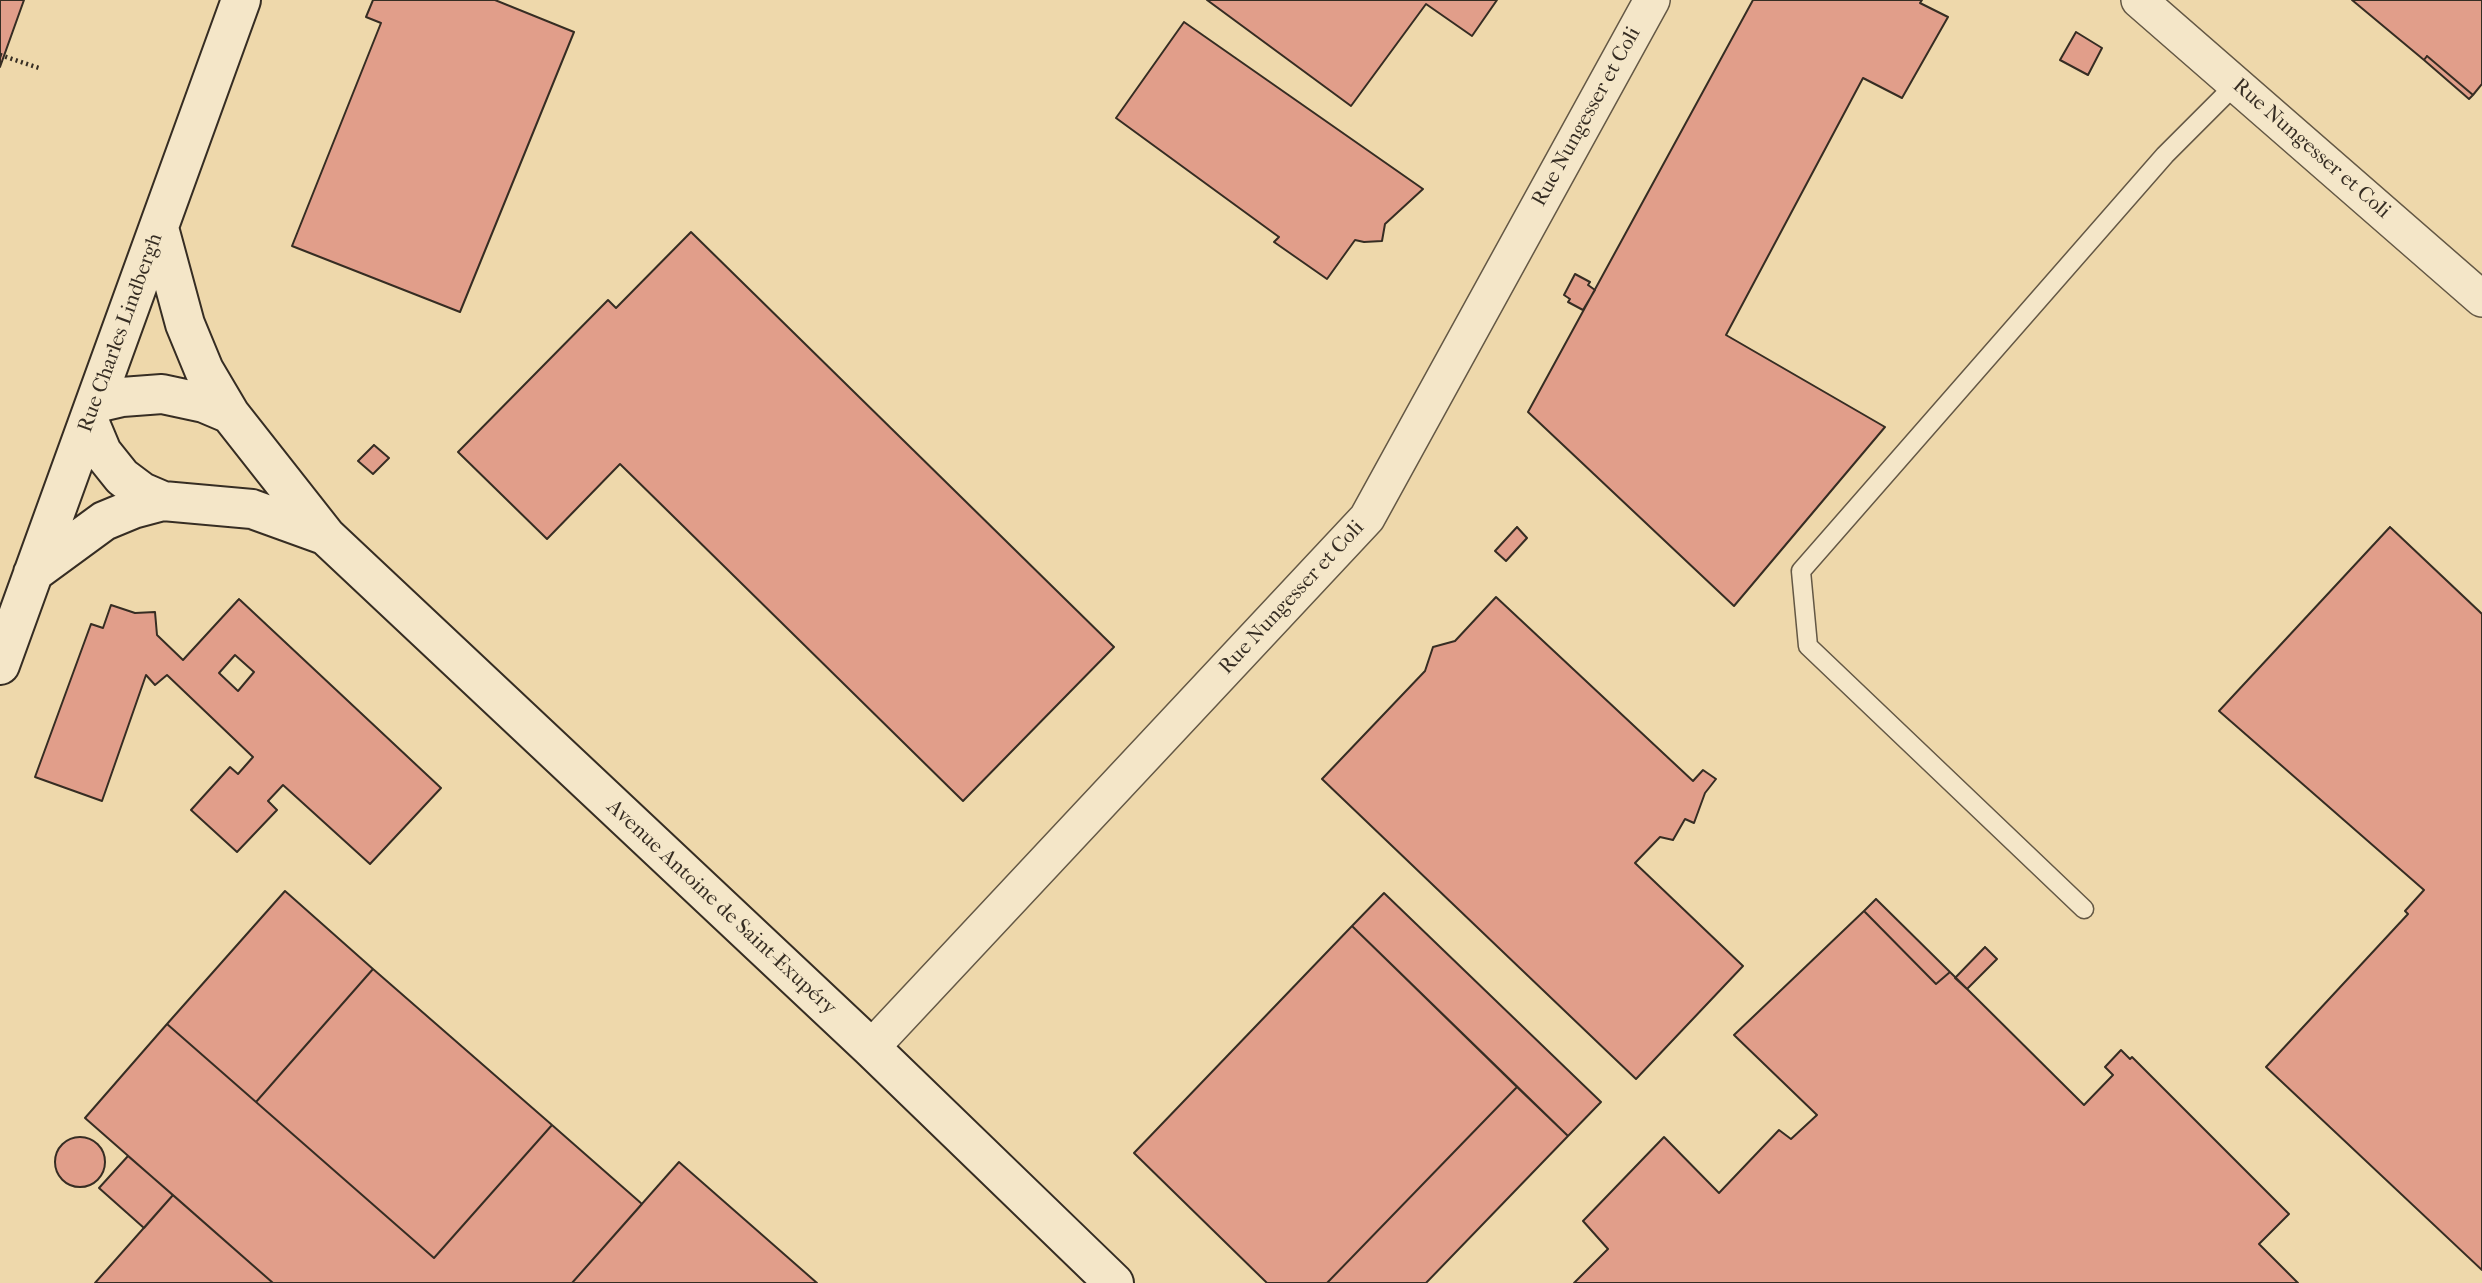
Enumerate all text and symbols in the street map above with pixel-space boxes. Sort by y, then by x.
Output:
street label: Rue Nungesser et Coli [1527,23,1647,211]
street label: Rue Nungesser et Coli [2227,74,2395,224]
street label: Rue Charles Lindbergh [73,230,169,436]
street label: Rue Nungesser et Coli [1214,516,1370,680]
street label: Avenue Antoine de Saint-Exupéry [601,795,841,1021]

